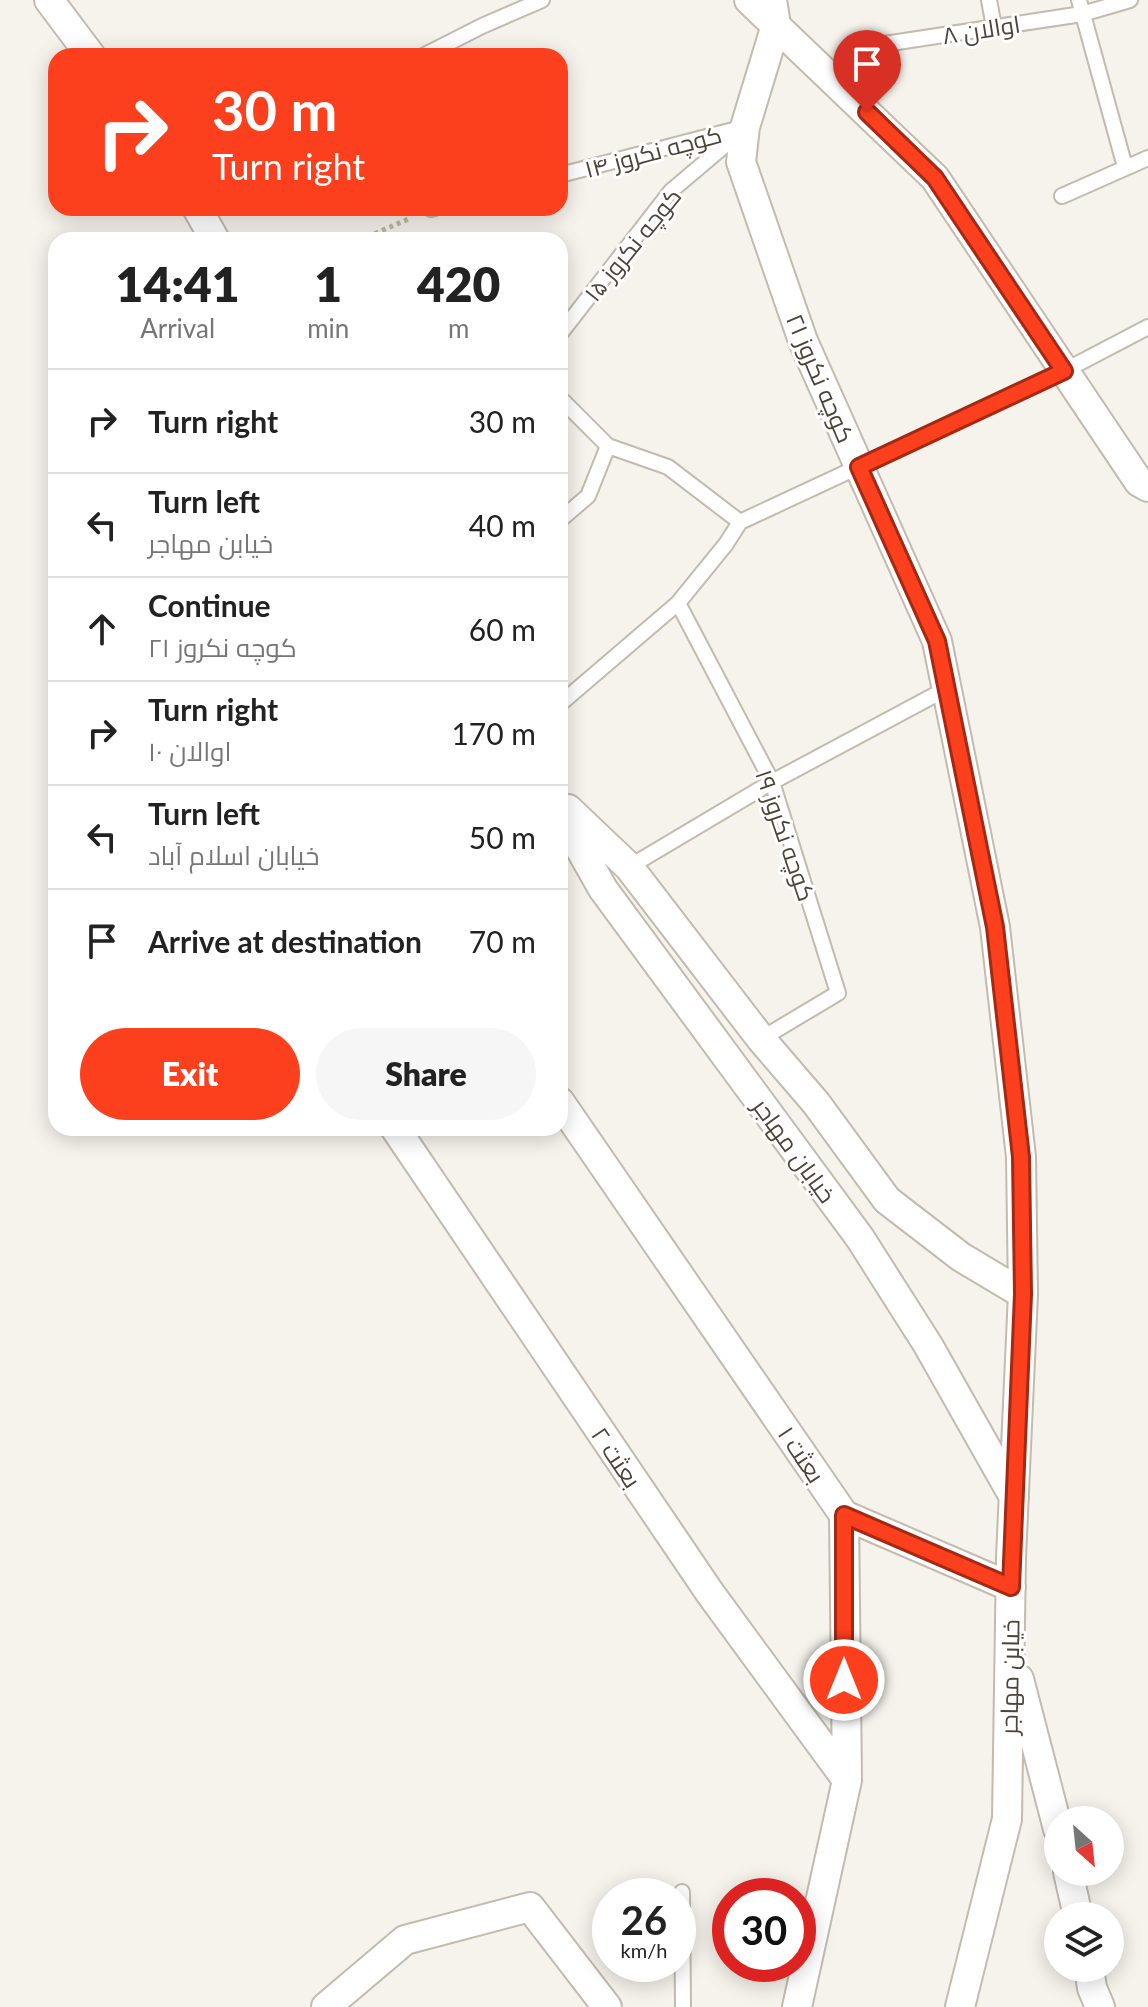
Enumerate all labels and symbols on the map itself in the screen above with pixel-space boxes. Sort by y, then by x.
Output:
street label: اوالان ۸ [940,9,1022,50]
pin [833,30,901,112]
street label: کوچه نکروز ۱۴ [581,119,725,186]
street label: کوچه نکروز ۱۵ [577,181,689,309]
street label: کوچه نکروز ۲۱ [778,309,861,448]
street label: کوچه نکروز ۱۹ [747,765,822,905]
street label: خیابان مهاجر [745,1091,843,1208]
street label: بعثت ۱ [773,1420,831,1488]
street label: بعثت ۲ [586,1421,648,1493]
street label: خیابن مهاجر [993,1619,1026,1737]
position arrow [802,1638,886,1722]
north arrow [1044,1806,1124,1886]
speed limit sign: 30 [712,1878,816,1982]

